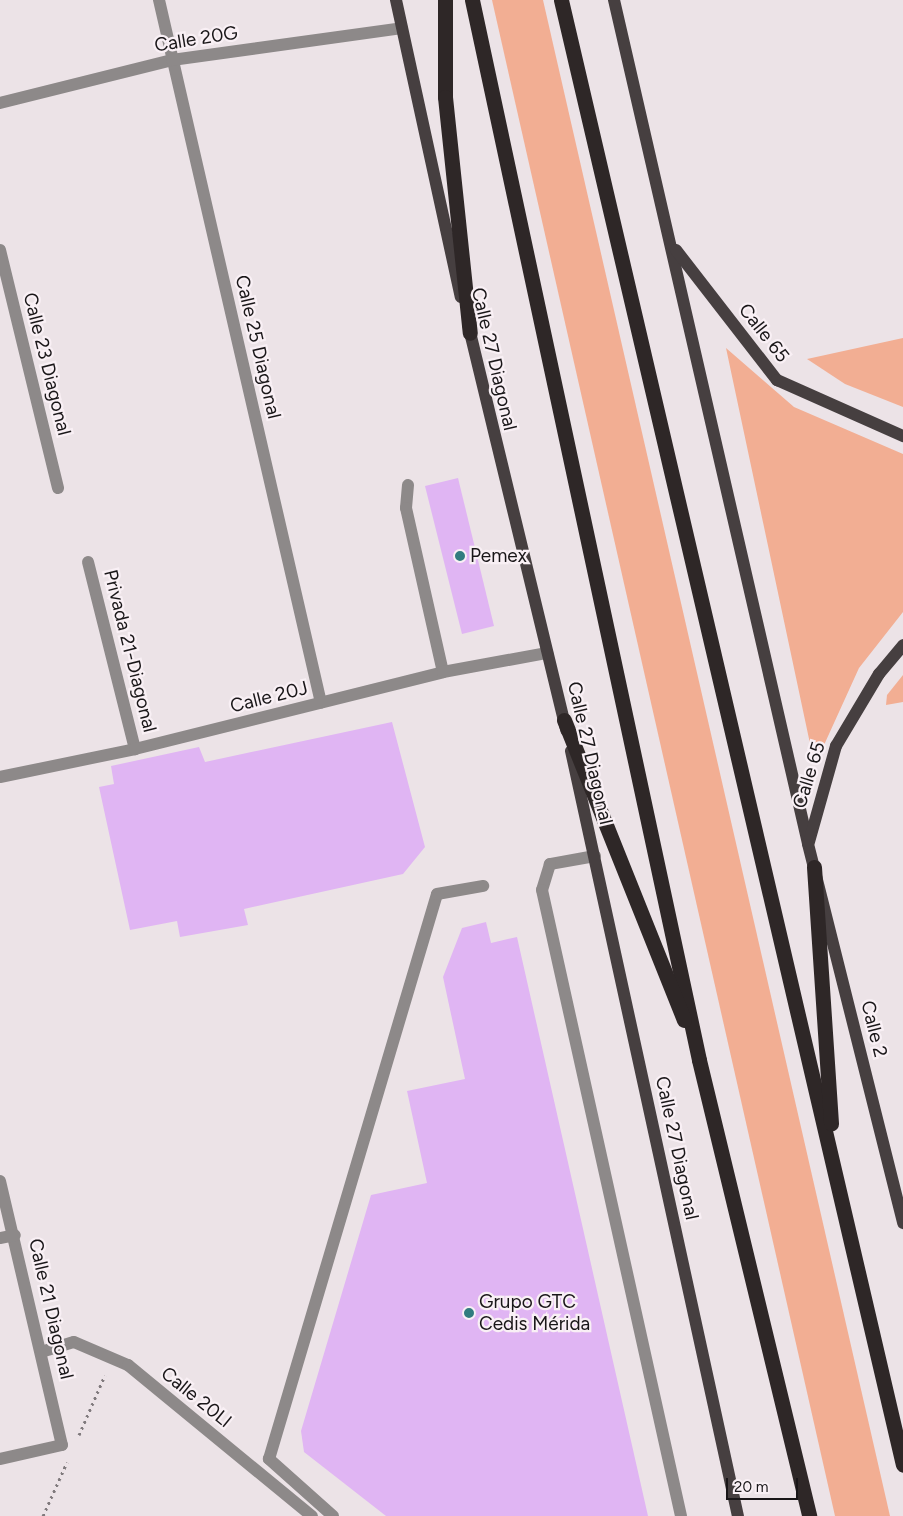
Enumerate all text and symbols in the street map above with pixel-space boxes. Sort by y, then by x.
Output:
street label: Calle 20G [153,21,239,57]
street label: Calle 25 Diagonal [230,273,286,421]
street label: Calle 27 Diagonal [466,285,522,433]
street label: Calle 23 Diagonal [18,290,76,438]
street label: Calle 65 [734,299,794,367]
place label: Pemex [470,545,527,567]
marker: Pemex [454,550,466,562]
street label: Privada 21-Diagonal [99,567,161,735]
street label: Calle 20J [228,676,310,718]
street label: Calle 27 Diagonal [562,679,618,827]
street label: Calle 65 [788,739,830,811]
street label: Calle 2 [856,998,892,1060]
street label: Calle 27 Diagonal [651,1074,703,1222]
street label: Calle 21 Diagonal [24,1236,78,1382]
place label: Grupo GTC Cedis Mérida [479,1291,590,1335]
marker: Grupo GTC Cedis Mérida [463,1307,475,1319]
street label: Calle 20Ll [156,1362,236,1432]
scale bar [728,1468,800,1500]
text: 20 m [734,1478,768,1496]

